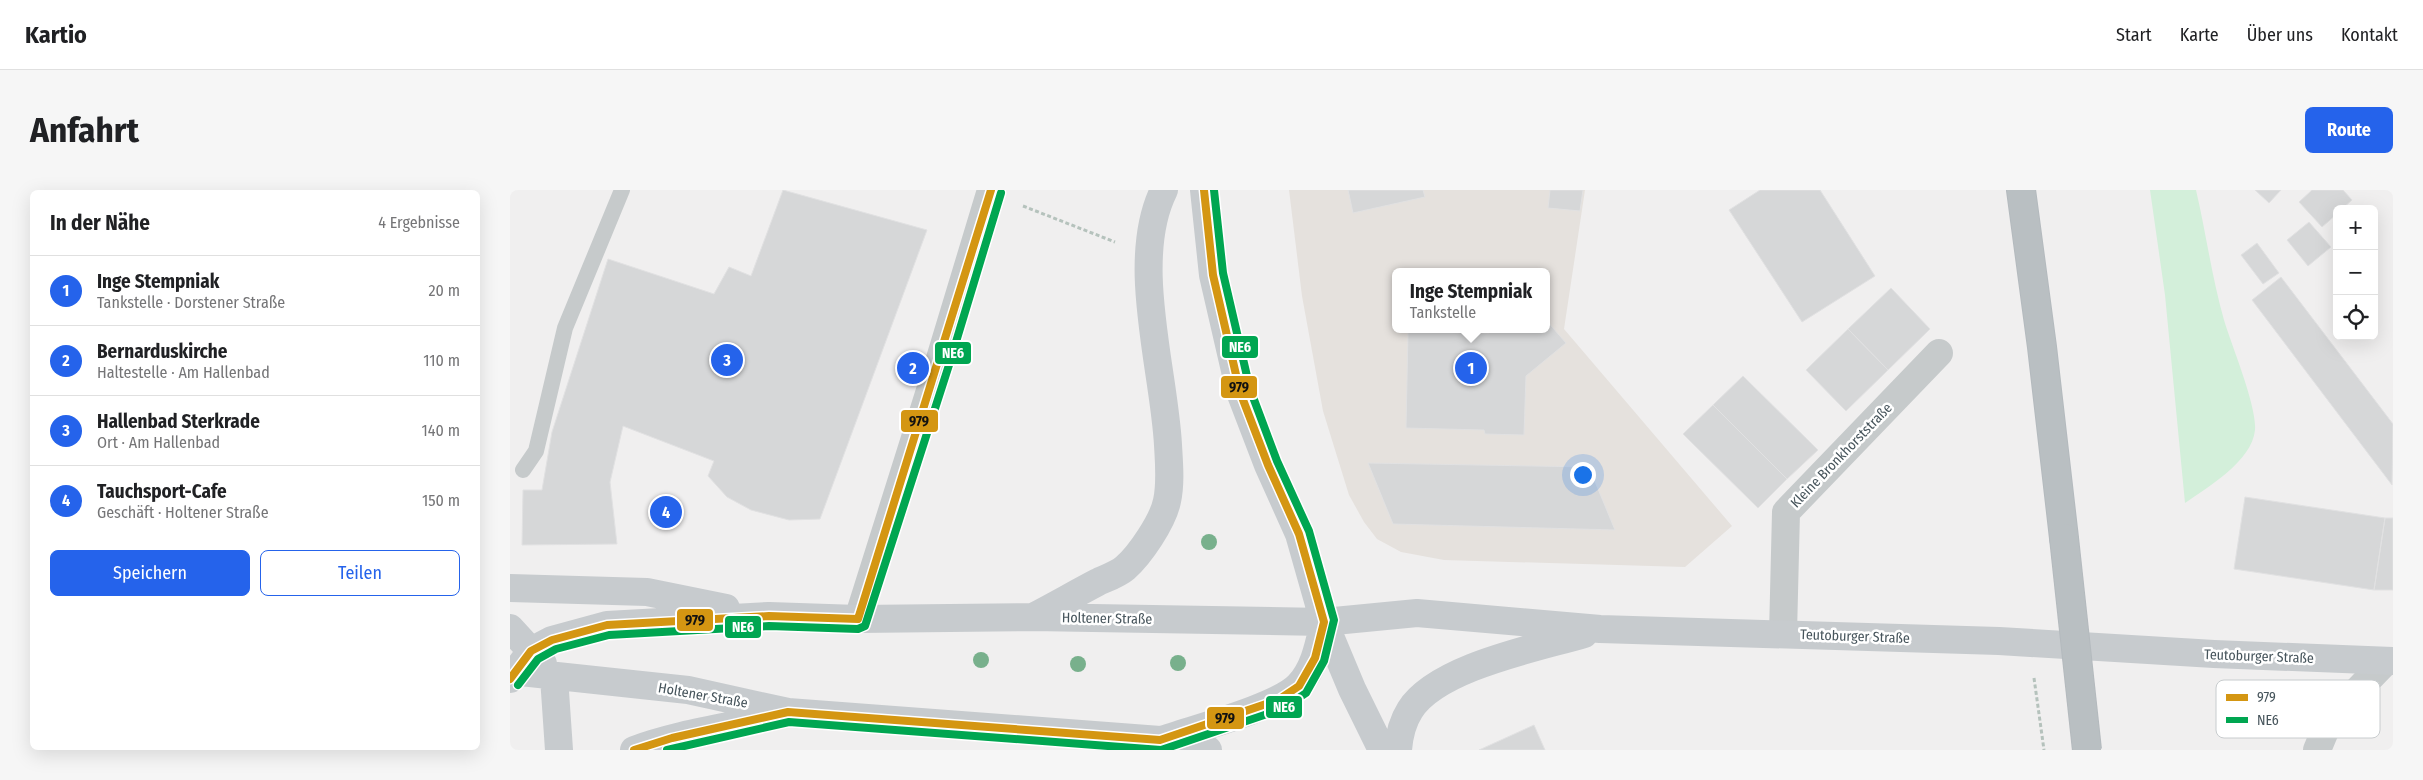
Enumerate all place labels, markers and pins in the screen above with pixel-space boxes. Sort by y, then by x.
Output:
pin: 3 [711,341,743,379]
pin: 2 [897,349,929,387]
pin: 1 [1455,349,1487,387]
pin: 4 [650,493,682,531]

